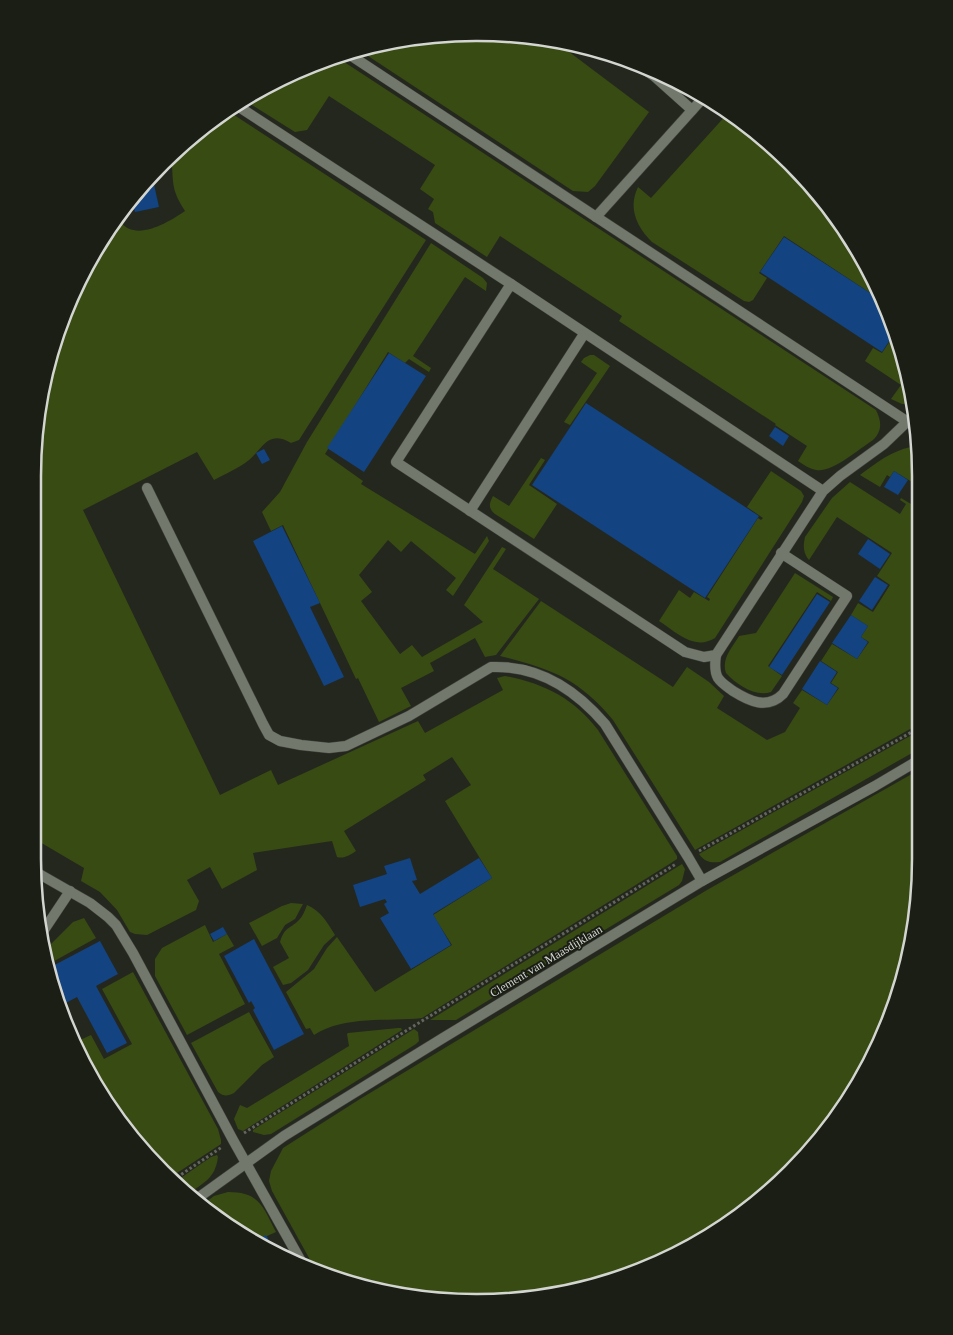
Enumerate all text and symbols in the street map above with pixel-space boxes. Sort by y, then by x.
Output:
street label: Clement van Maasdijklaan [487,922,605,1000]

